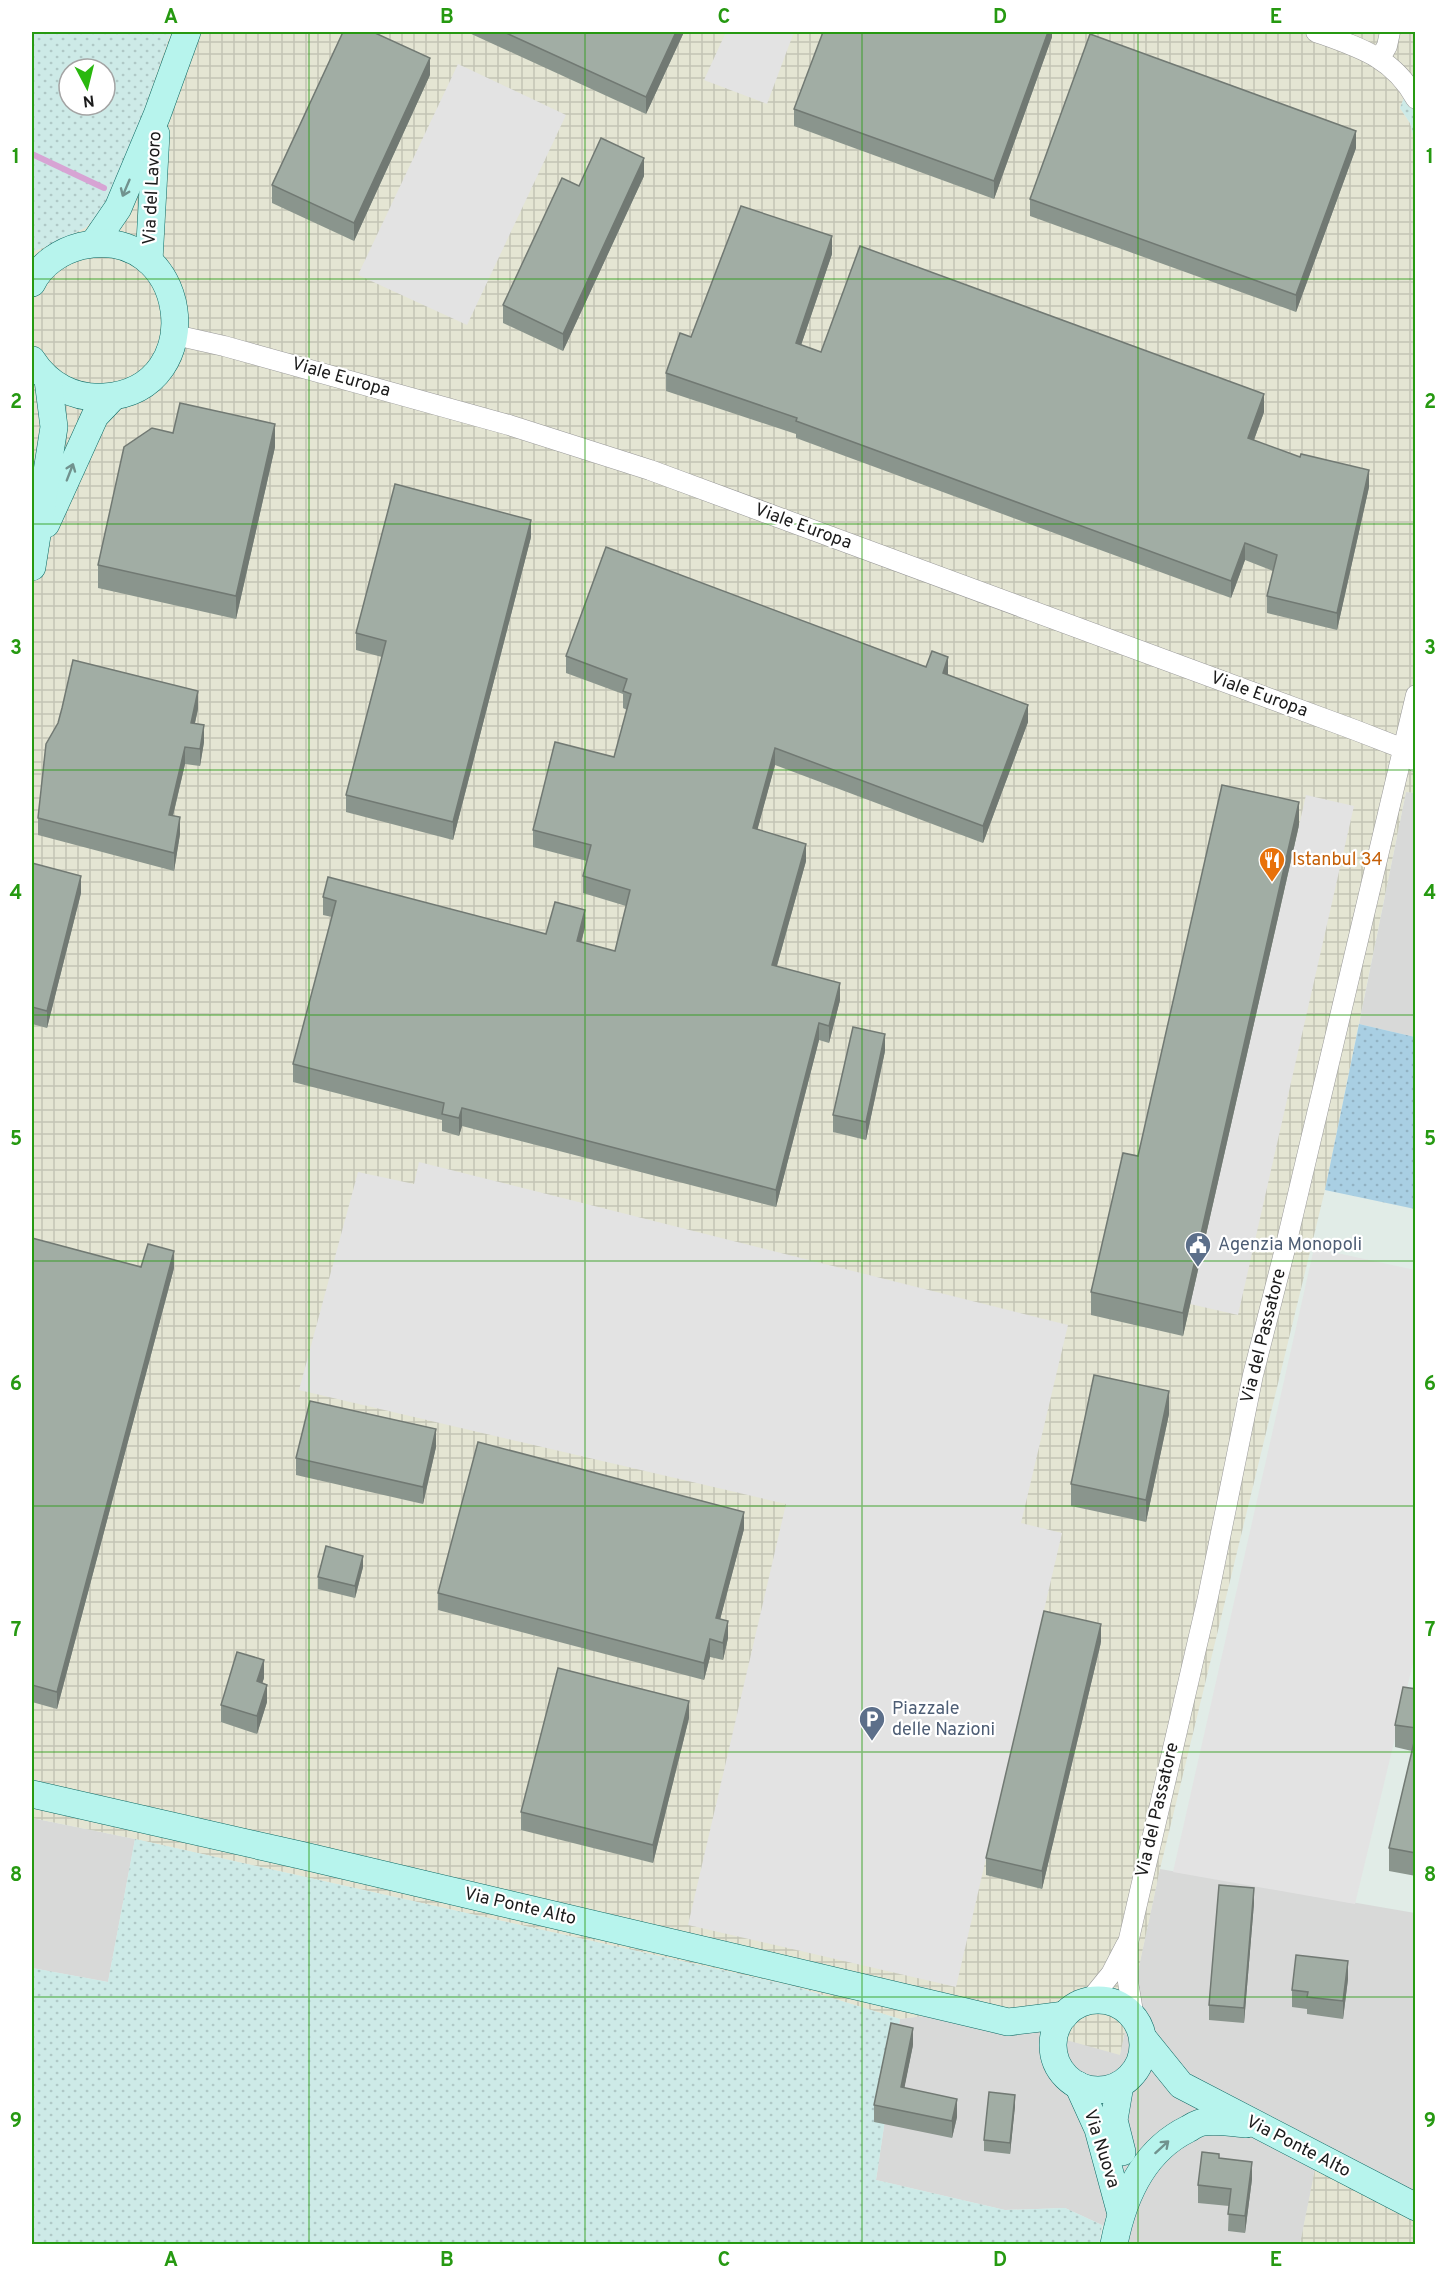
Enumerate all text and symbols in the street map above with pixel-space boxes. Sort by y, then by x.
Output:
text: A [164,5,178,31]
text: B [440,5,454,31]
text: C [718,5,730,31]
text: D [993,5,1007,31]
text: E [1270,5,1282,31]
north arrow [57,57,117,117]
text: N [82,89,96,111]
street label: Via del Lavoro [139,131,167,245]
text: 1 [12,145,20,171]
text: 1 [1426,145,1434,171]
one-way arrow [120,178,131,197]
street label: Viale Europa [289,353,393,403]
text: 2 [10,390,22,416]
text: 2 [1424,390,1436,416]
one-way arrow [65,463,76,482]
street label: Viale Europa [751,499,855,555]
text: 3 [10,636,22,662]
text: 3 [1424,636,1436,662]
street label: Viale Europa [1207,667,1311,723]
restaurant icon: Istanbul 34 [1257,845,1287,883]
place label: Istanbul 34 [1292,849,1383,872]
text: 4 [10,881,22,907]
text: 4 [1424,881,1436,907]
text: 5 [10,1127,22,1153]
text: 5 [1424,1127,1436,1153]
public building icon: Agenzia Monopoli [1183,1230,1213,1268]
place label: Agenzia Monopoli [1218,1234,1362,1257]
street label: Via del Passatore [1236,1266,1292,1406]
text: 6 [10,1372,22,1398]
text: 6 [1424,1372,1436,1398]
text: 7 [11,1618,21,1644]
text: 7 [1425,1618,1435,1644]
place label: Piazzale delle Nazioni [892,1698,995,1742]
parking icon: Piazzale delle Nazioni [857,1704,887,1742]
street label: Via del Passatore [1131,1740,1185,1880]
text: 8 [10,1863,22,1889]
text: 8 [1424,1863,1436,1889]
street label: Via Ponte Alto [462,1883,578,1931]
street label: Via Nuova [1078,2107,1124,2191]
text: 9 [10,2109,22,2135]
text: 9 [1424,2109,1436,2135]
street label: Via Ponte Alto [1242,2111,1354,2183]
one-way arrow [1154,2140,1169,2154]
text: A [164,2248,178,2274]
text: B [440,2248,454,2274]
text: C [718,2248,730,2274]
text: D [993,2248,1007,2274]
text: E [1270,2248,1282,2274]

